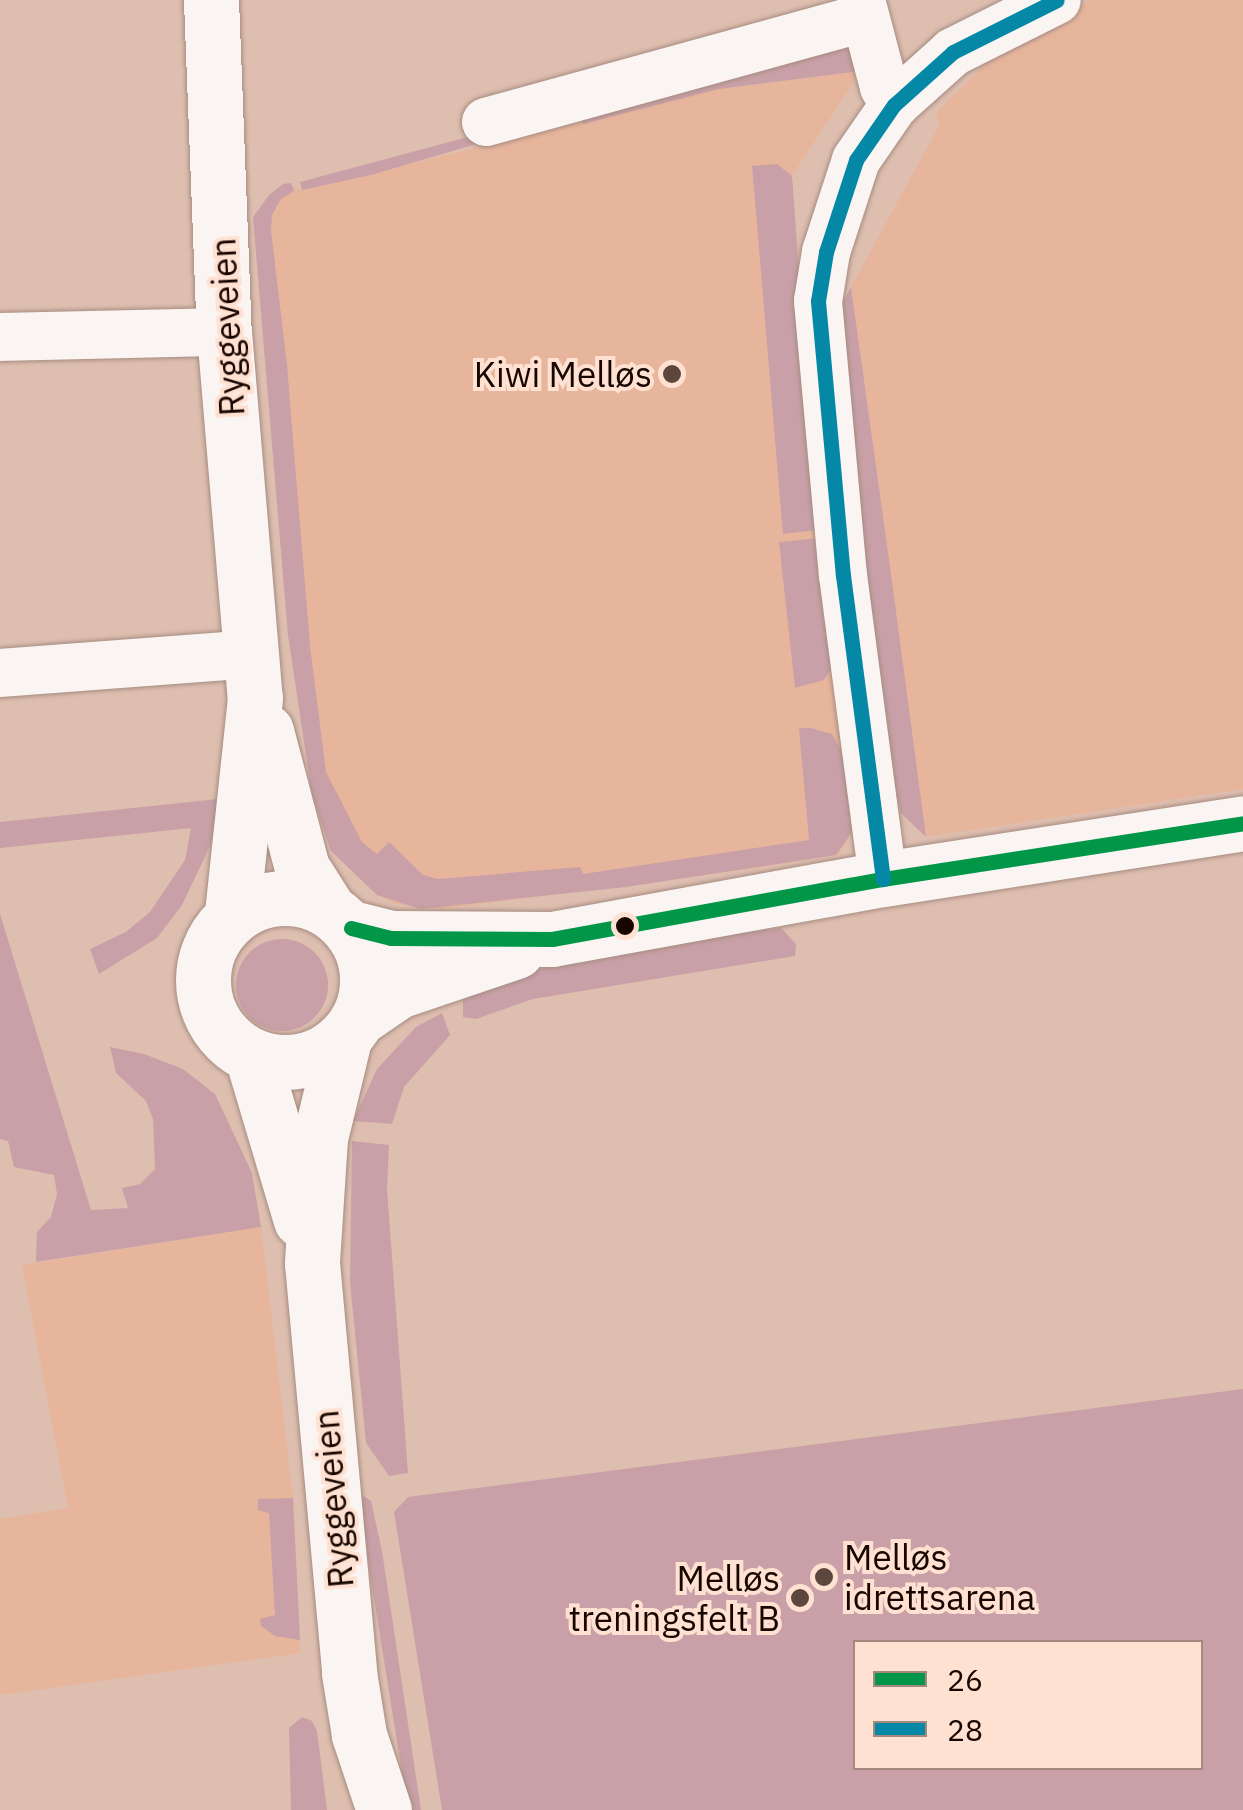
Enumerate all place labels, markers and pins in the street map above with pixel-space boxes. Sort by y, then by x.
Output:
place label: Kiwi Melløs [474,353,652,395]
marker: Kiwi Melløs [661,363,683,385]
unlabelled marker [615,916,635,936]
place label: Melløs idrettsarena [844,1536,1035,1618]
place label: Melløs treningsfelt B [569,1557,780,1639]
marker: Melløs idrettsarena [813,1566,835,1588]
marker: Melløs treningsfelt B [789,1587,811,1609]

